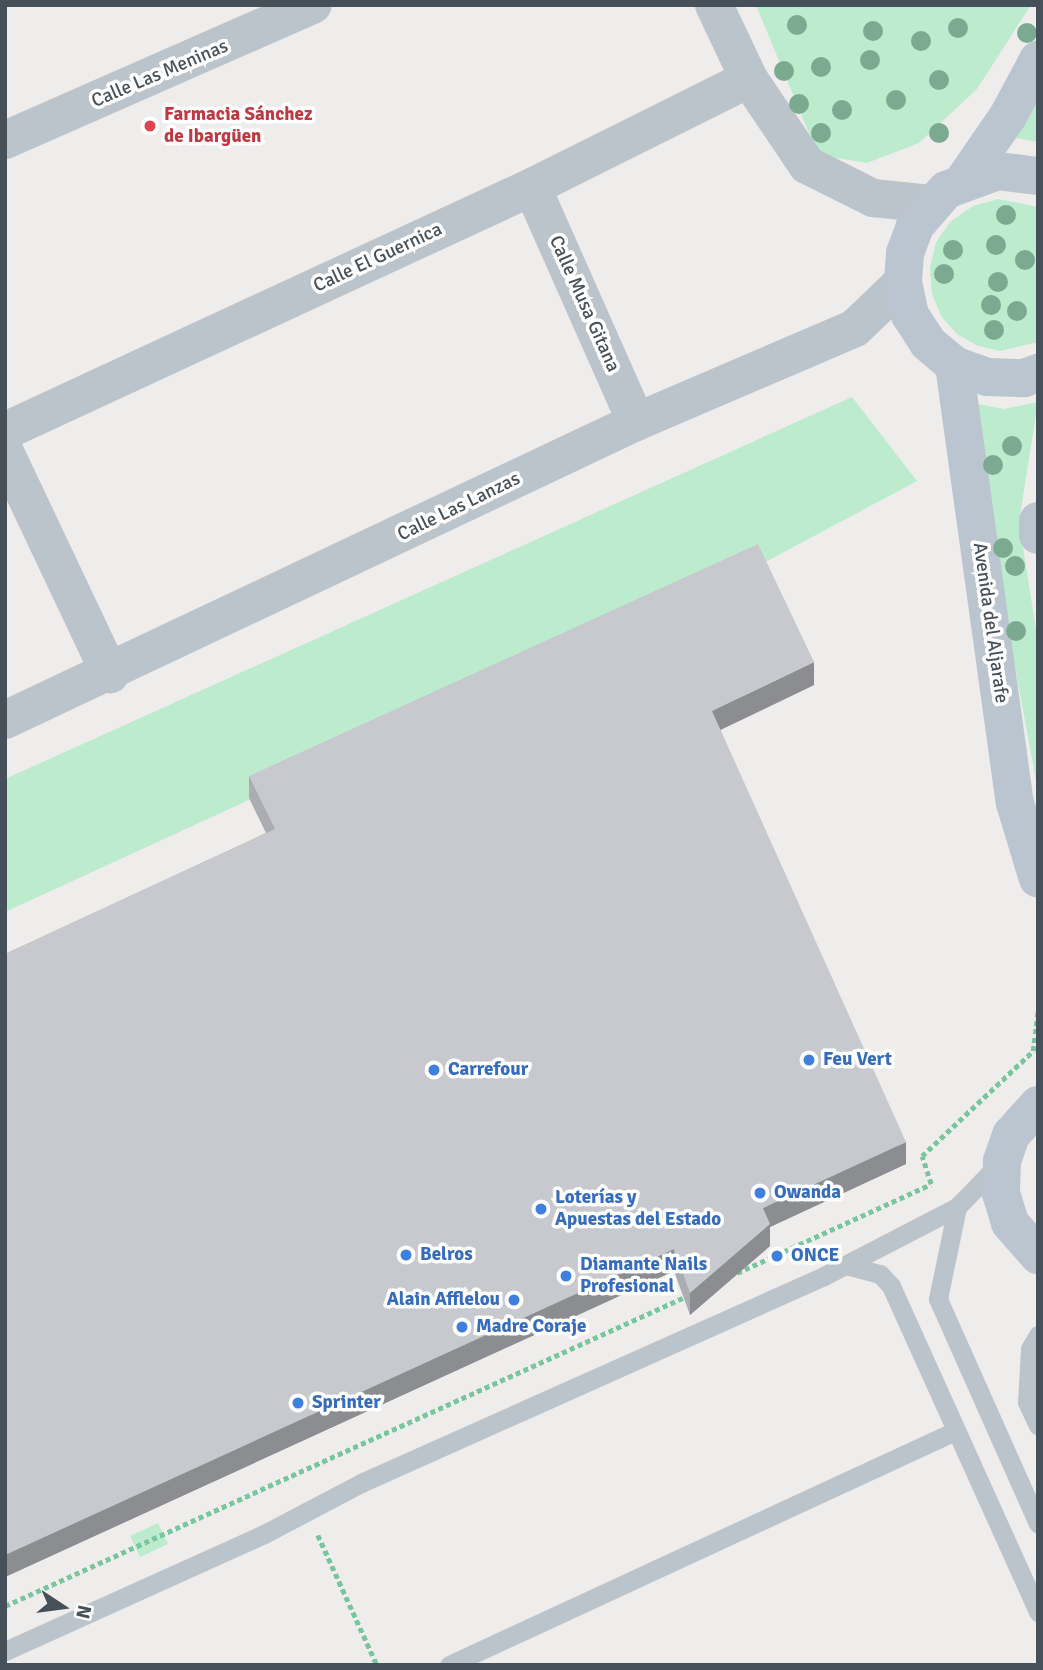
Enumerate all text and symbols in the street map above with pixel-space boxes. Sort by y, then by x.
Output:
street label: Calle Las Meninas [88,35,232,113]
place label: Farmacia Sánchez de Ibargüen [164,104,313,148]
marker: Farmacia Sánchez de Ibargüen [142,118,158,134]
street label: Calle El Guernica [310,218,446,298]
street label: Calle Musa Gitana [544,232,624,376]
street label: Calle Las Lanzas [394,468,524,546]
street label: Avenida del Aljarafe [967,541,1013,705]
place label: Feu Vert [823,1049,892,1071]
marker: Feu Vert [801,1052,817,1068]
place label: Carrefour [448,1059,528,1081]
marker: Carrefour [426,1062,442,1078]
place label: Owanda [774,1182,841,1204]
marker: Owanda [752,1185,768,1201]
place label: Loterías y Apuestas del Estado [555,1187,721,1231]
marker: Loterías y Apuestas del Estado [533,1201,549,1217]
place label: Belros [420,1244,473,1266]
place label: ONCE [791,1245,839,1267]
marker: Belros [398,1247,414,1263]
marker: ONCE [769,1248,785,1264]
place label: Diamante Nails Profesional [580,1254,707,1298]
marker: Diamante Nails Profesional [558,1268,574,1284]
place label: Alain Afflelou [387,1289,500,1311]
marker: Alain Afflelou [506,1292,522,1308]
place label: Madre Coraje [476,1316,586,1338]
marker: Madre Coraje [454,1319,470,1335]
place label: Sprinter [312,1392,381,1414]
marker: Sprinter [290,1395,306,1411]
north arrow [28,1572,98,1642]
text: N [70,1603,97,1621]

